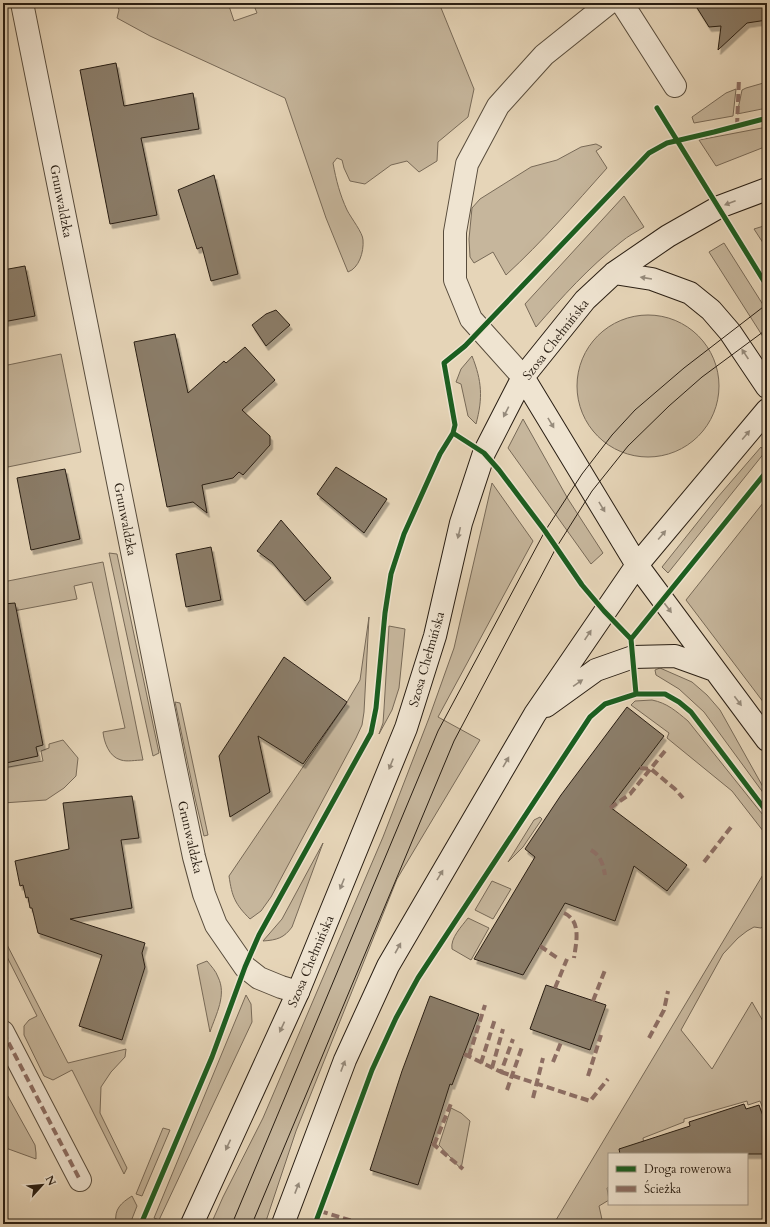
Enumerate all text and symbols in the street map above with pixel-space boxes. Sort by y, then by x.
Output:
street label: Grunwaldzka [45,163,77,240]
one-way arrow [724,200,736,206]
one-way arrow [640,275,652,281]
street label: Szosa Chełmińska [518,295,593,384]
one-way arrow [741,349,749,360]
one-way arrow [502,406,509,418]
one-way arrow [547,418,555,428]
one-way arrow [741,430,750,441]
street label: Grunwaldzka [109,481,141,558]
one-way arrow [599,501,606,513]
one-way arrow [456,527,462,539]
one-way arrow [658,530,667,540]
one-way arrow [664,602,672,613]
street label: Szosa Chełmińska [405,609,449,709]
one-way arrow [584,630,592,640]
one-way arrow [573,679,583,687]
one-way arrow [733,695,742,706]
one-way arrow [503,757,510,768]
one-way arrow [388,758,394,769]
street label: Grunwaldzka [173,799,207,876]
one-way arrow [437,869,444,881]
one-way arrow [339,879,345,890]
street label: Szosa Chełmińska [283,912,339,1010]
one-way arrow [394,942,401,954]
one-way arrow [279,1022,285,1033]
one-way arrow [340,1060,346,1072]
one-way arrow [225,1140,231,1151]
legend [608,1153,748,1205]
text: Droga rowerowa [644,1161,732,1177]
north arrow [22,1165,62,1205]
text: N [42,1173,60,1189]
text: Ścieżka [644,1180,682,1197]
one-way arrow [294,1181,300,1193]

